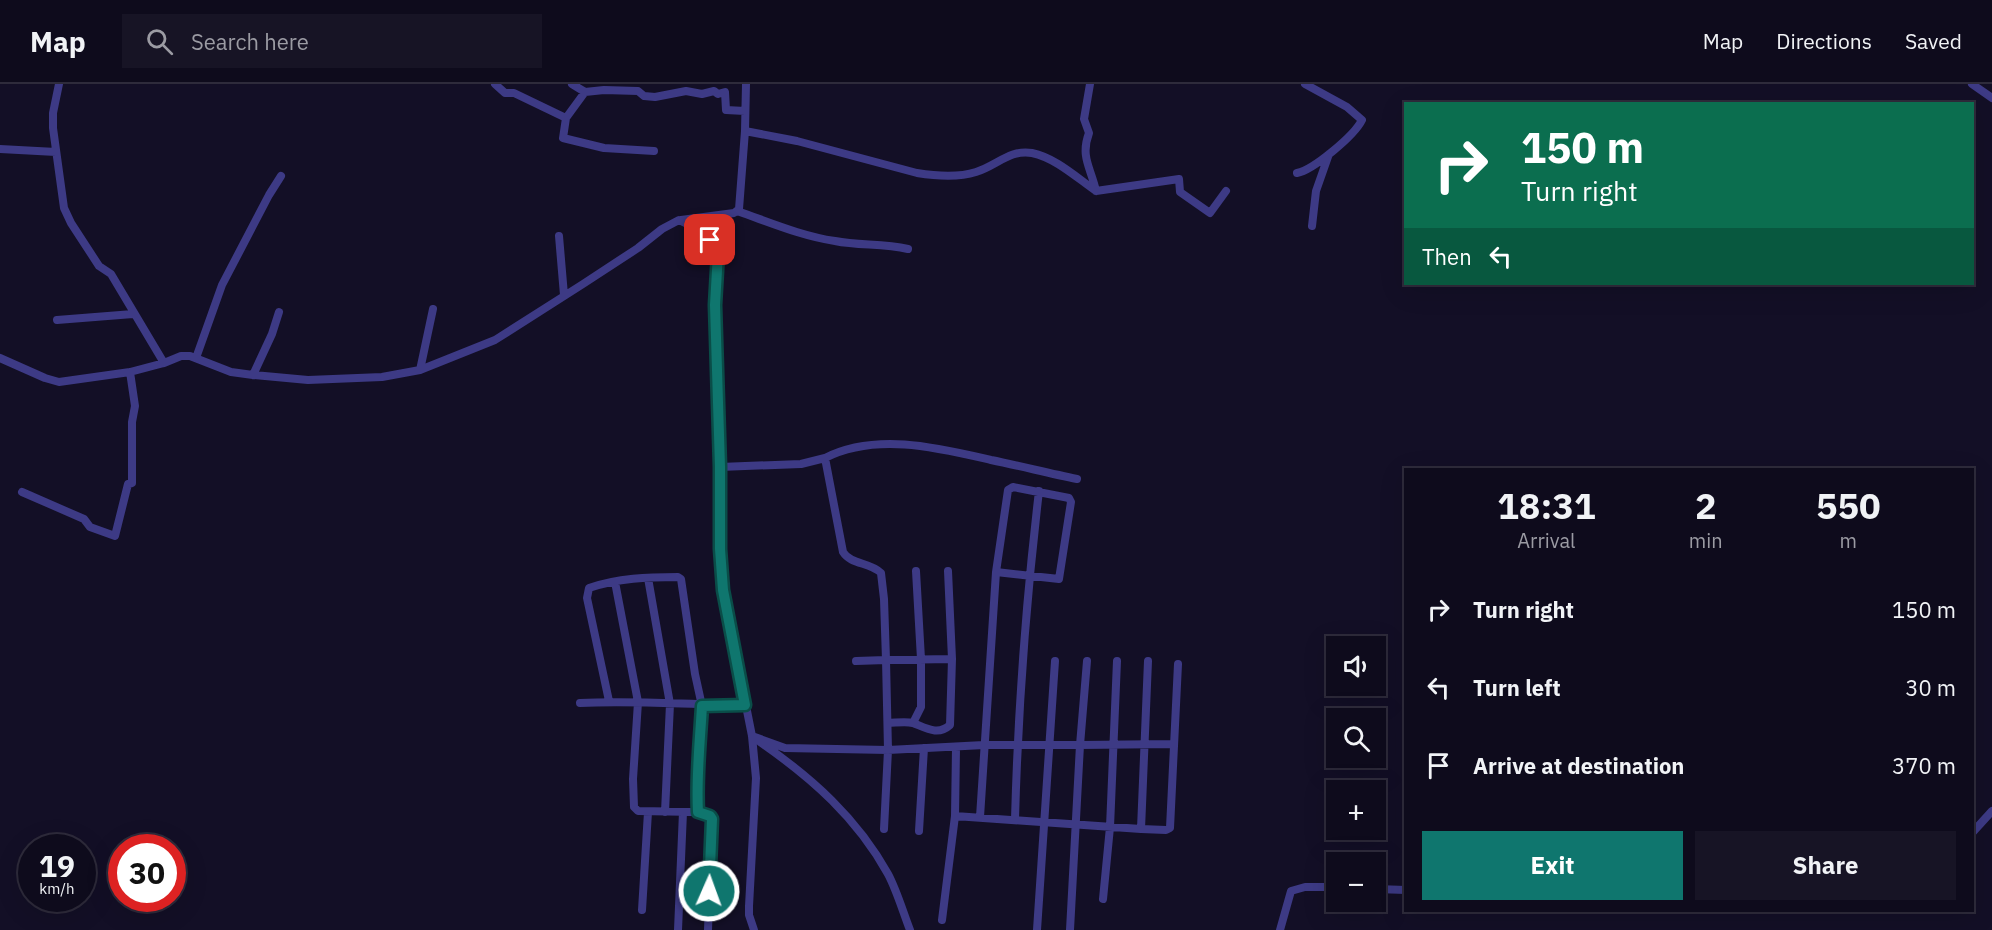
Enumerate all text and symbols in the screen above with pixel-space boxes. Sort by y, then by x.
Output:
search box [122,14,542,68]
text: Map [30,23,86,60]
icon: search [143,25,176,58]
text: Search here [191,27,309,56]
text: Map [1703,27,1743,55]
text: Directions [1776,27,1872,55]
text: Saved [1905,27,1962,55]
text: 150 m [1521,120,1644,175]
icon: right [1422,126,1500,204]
text: Turn right [1521,173,1638,208]
pin [684,214,735,265]
icon: arrive [693,223,726,256]
icon: left [1484,240,1517,273]
text: Then [1422,242,1472,271]
text: 18:31 [1497,482,1596,529]
text: 2 [1695,482,1717,529]
text: 550 [1816,482,1881,529]
text: Arrival [1517,527,1576,554]
text: min [1689,527,1723,554]
text: m [1840,527,1857,554]
icon: right [1422,593,1455,626]
text: Turn right [1473,595,1574,624]
text: 150 m [1892,595,1956,624]
map controls [1326,636,1386,912]
button: sound [1326,636,1386,696]
icon: left [1422,671,1455,704]
text: Turn left [1473,673,1561,702]
text: 30 m [1905,673,1956,702]
button: search [1326,708,1386,768]
icon: arrive [1422,749,1455,782]
text: Arrive at destination [1473,751,1684,780]
text: 370 m [1892,751,1956,780]
button: + [1326,780,1386,840]
button: Exit [1422,831,1683,900]
button: Share [1695,831,1956,900]
speed limit sign: 30 [108,834,186,912]
text: 19 [39,846,75,885]
button: − [1326,852,1386,912]
position arrow [677,859,741,923]
text: km/h [39,879,75,898]

